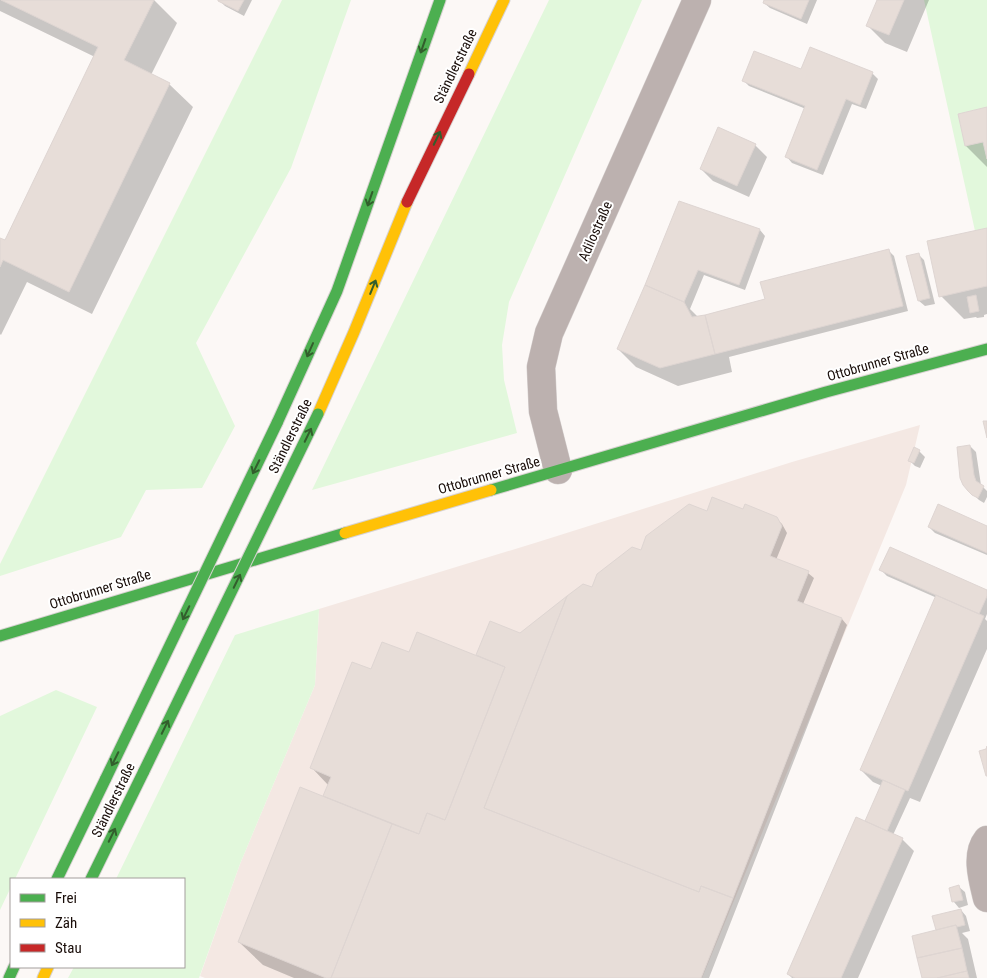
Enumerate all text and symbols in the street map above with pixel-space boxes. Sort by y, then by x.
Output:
street label: Ständlerstraße [430,26,480,106]
one-way arrow [418,37,427,53]
one-way arrow [433,131,442,146]
one-way arrow [365,191,374,207]
street label: Adilostraße [575,198,615,263]
one-way arrow [368,280,378,295]
street label: Ottobrunner Straße [825,340,931,384]
one-way arrow [305,342,314,357]
street label: Ständlerstraße [265,396,315,476]
one-way arrow [304,428,313,443]
street label: Ottobrunner Straße [436,453,542,497]
one-way arrow [251,459,261,474]
street label: Ottobrunner Straße [47,566,153,612]
one-way arrow [233,574,242,589]
one-way arrow [180,605,190,620]
one-way arrow [161,720,171,735]
one-way arrow [110,752,120,767]
street label: Ständlerstraße [88,760,138,840]
one-way arrow [108,828,118,843]
legend [10,878,185,968]
text: Frei [55,889,77,907]
text: Zäh [55,914,77,932]
text: Stau [55,939,82,957]

